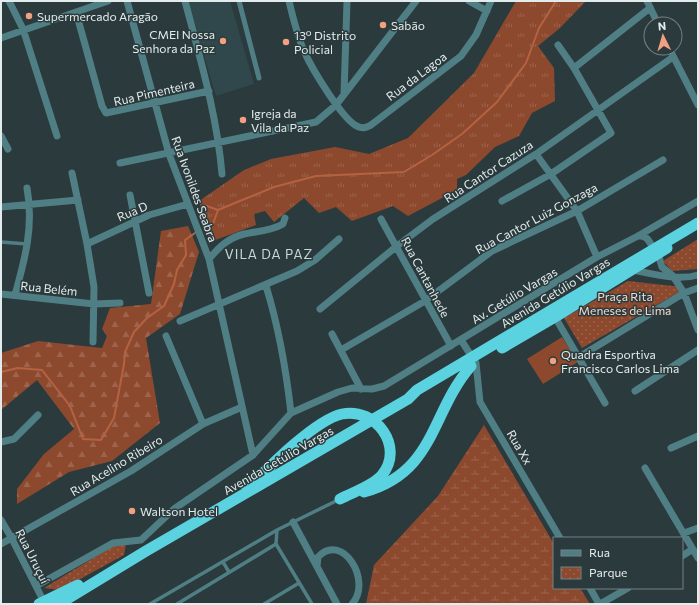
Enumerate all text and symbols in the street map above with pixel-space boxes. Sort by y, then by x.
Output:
place label: Supermercado Aragão [37,9,158,23]
marker: Supermercado Aragão [24,11,34,21]
north arrow [643,16,683,56]
place label: Sabão [391,18,425,32]
text: N [657,19,667,32]
marker: Sabão [378,20,388,30]
place label: CMEI Nossa Senhora da Paz [132,27,215,55]
place label: 13° Distrito Policial [294,28,356,56]
marker: CMEI Nossa Senhora da Paz [218,36,228,46]
marker: 13° Distrito Policial [281,37,291,47]
street label: Rua da Lagoa [383,49,449,103]
street label: Rua Pimenteira [112,76,196,108]
place label: Igreja da Vila da Paz [251,106,309,134]
marker: Igreja da Vila da Paz [238,115,248,125]
street label: Rua Ivonildes Seabra [169,134,221,244]
street label: Rua Cantor Cazuza [441,137,535,205]
street label: Rua Cantor Luiz Gonzaga [472,180,600,256]
street label: Rua D [114,198,150,224]
street label: Rua Cantanhede [399,234,453,320]
district label: VILA DA PAZ [225,246,313,262]
street label: Avenida Getúlio Vargas [498,254,612,330]
street label: Av. Getúlio Vargas [469,264,559,326]
street label: Rua Belém [20,278,78,298]
park label: Praça Rita Meneses de Lima [579,289,671,317]
place label: Quadra Esportiva Francisco Carlos Lima [561,347,679,375]
marker: Quadra Esportiva Francisco Carlos Lima [548,356,558,366]
street label: Avenida Getúlio Vargas [221,423,335,497]
street label: Rua Xx [504,427,536,467]
street label: Rua Acelino Ribeiro [67,432,165,498]
place label: Waltson Hotel [140,504,218,518]
marker: Waltson Hotel [127,506,137,516]
street label: Rua Uruçuí [13,526,53,586]
legend [553,537,683,589]
text: Rua [589,545,610,559]
text: Parque [589,565,627,579]

